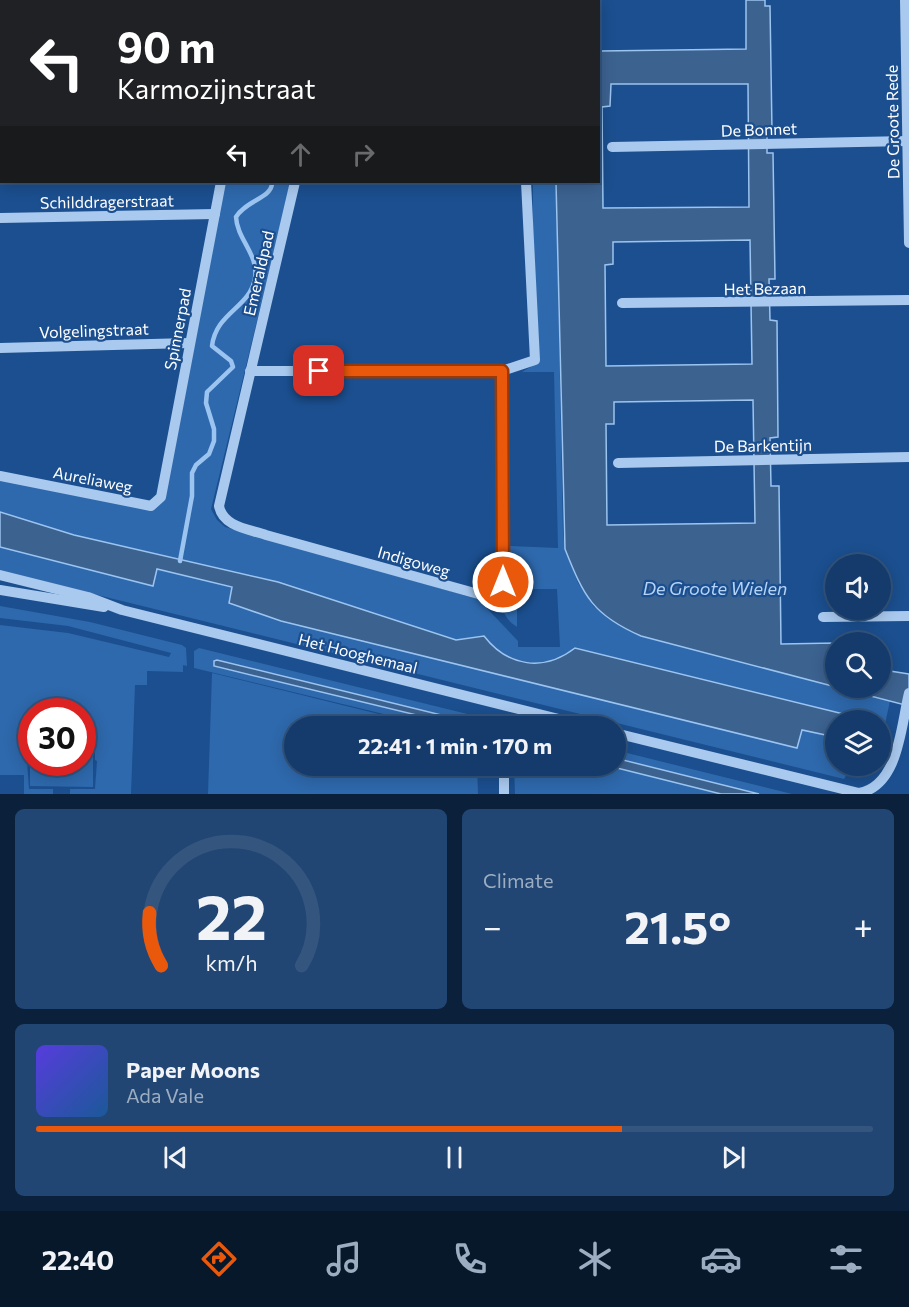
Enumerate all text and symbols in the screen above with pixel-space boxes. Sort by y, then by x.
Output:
text: 90 m [117,20,216,72]
icon: left [18,24,96,102]
street label: De Groote Rede [882,65,902,179]
text: Karmozijnstraat [117,72,316,105]
street label: De Bonnet [720,118,798,140]
icon: left [221,138,254,171]
icon: ahead [284,138,317,171]
icon: right [347,138,380,171]
street label: Schilddragerstraat [40,190,175,212]
street label: Emeraldpad [239,229,277,317]
street label: Het Bezaan [724,278,806,298]
street label: Spinnerpad [160,286,194,372]
street label: Volgelingstraat [39,319,150,341]
pin [293,345,344,396]
icon: arrive [302,354,335,387]
street label: De Barkentijn [714,435,812,455]
street label: Aureliaweg [52,462,135,496]
street label: Indigoweg [376,542,453,580]
position arrow [471,550,535,614]
map controls [825,554,891,776]
button: sound [825,554,891,620]
water label: De Groote Wielen [643,577,787,599]
street label: Het Hooghemaal [296,629,420,677]
button: search [825,632,891,698]
speed limit sign: 30 [18,698,96,776]
button: layers [825,710,891,776]
text: 22:41 · 1 min · 170 m [358,732,552,759]
text: Climate [483,868,553,892]
text: 22 [195,877,267,953]
text: 21.5° [624,898,731,953]
text: − [483,905,502,946]
text: + [854,905,873,946]
text: km/h [205,949,257,975]
text: Paper Moons [126,1056,260,1083]
text: Ada Vale [126,1083,204,1107]
icon: previous [159,1141,192,1174]
icon: pause [438,1141,471,1174]
icon: next [717,1141,750,1174]
icon: directions [198,1238,240,1280]
icon: music [323,1238,365,1280]
icon: phone [449,1238,491,1280]
icon: climate [574,1238,616,1280]
icon: car [700,1238,742,1280]
icon: filters [825,1238,867,1280]
text: 22:40 [42,1243,114,1276]

